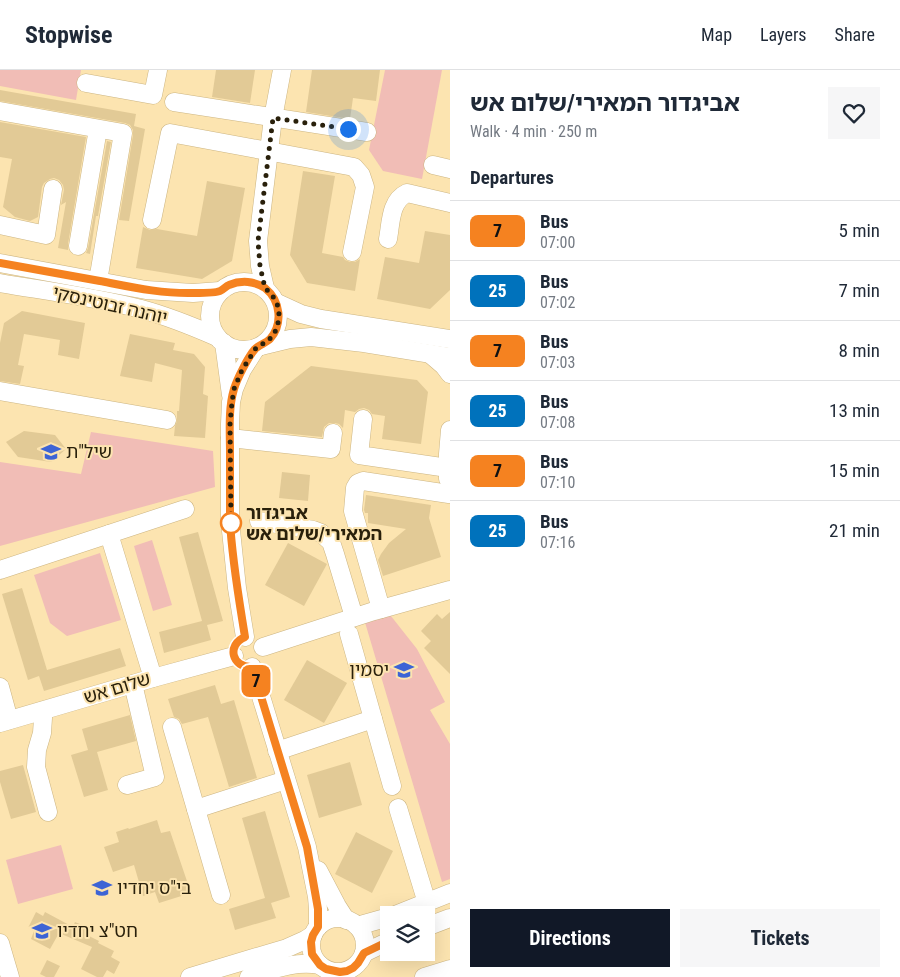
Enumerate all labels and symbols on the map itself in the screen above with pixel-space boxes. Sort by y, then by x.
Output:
your location [336,117,361,142]
street label: יוהנה זבוטינסקי [51,281,169,328]
school or university icon: שיל"ת [40,441,62,463]
place label: שיל"ת [66,441,112,462]
place label: אביגדור המאירי/שלום אש [246,502,382,544]
marker: אביגדור המאירי/שלום אש [220,512,242,534]
place label: יסמין [349,659,389,680]
school or university icon: יסמין [393,659,415,681]
line badge: 7 [240,665,272,697]
street label: שלום אש [81,667,153,708]
school or university icon: בי"ס יחדיו [91,877,113,899]
place label: בי"ס יחדיו [117,877,192,898]
school or university icon: חט"צ יחדיו [31,920,53,942]
place label: חט"צ יחדיו [57,920,138,941]

